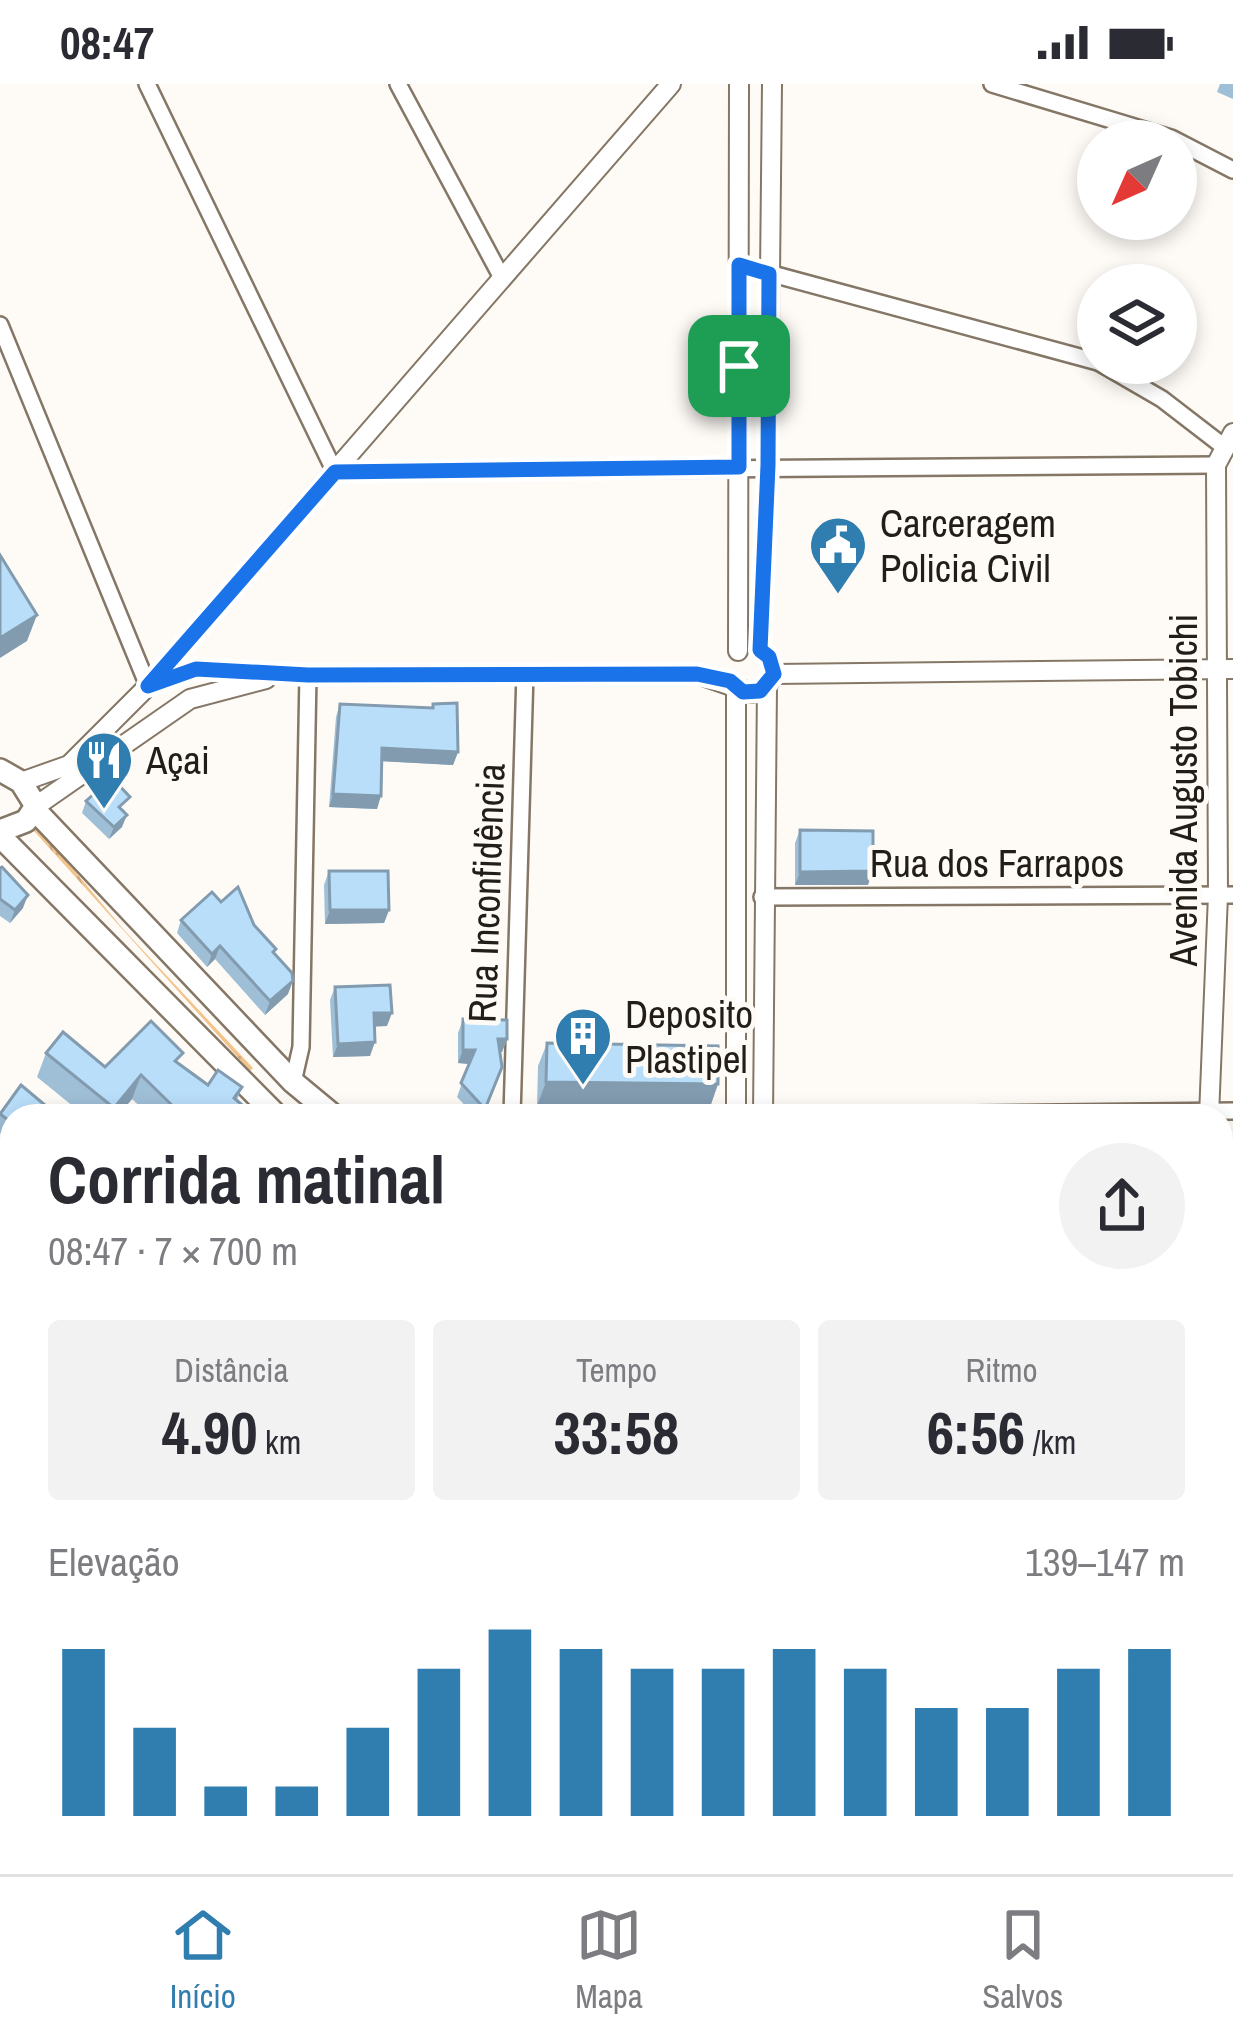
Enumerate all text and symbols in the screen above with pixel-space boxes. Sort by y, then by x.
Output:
text: 08:47 [60,12,154,73]
north arrow [1077,120,1197,240]
map controls [1077,120,1197,384]
button: layers [1077,264,1197,384]
pin [688,315,790,417]
icon: arrive [706,333,772,399]
place label: Carceragem Policia Civil [880,497,1056,594]
public building icon: Carceragem Policia Civil [807,514,869,596]
street label: Avenida Augusto Tobichi [1157,614,1209,967]
restaurant icon: Açai [73,729,135,811]
place label: Açai [145,734,210,786]
street label: Rua Inconfidência [455,762,517,1024]
street label: Rua dos Farrapos [870,837,1124,889]
place label: Deposito Plastipel [625,988,753,1085]
building icon: Deposito Plastipel [552,1005,614,1087]
text: Corrida matinal [48,1135,445,1224]
button: share [1059,1143,1185,1269]
text: 08:47 · 7 × 700 m [48,1225,298,1277]
text: Distância [174,1348,289,1392]
text: Tempo [576,1348,657,1392]
text: Ritmo [965,1348,1038,1392]
text: 4.90 [162,1392,258,1473]
text: 33:58 [554,1392,679,1473]
text: 6:56 [927,1392,1025,1473]
text: km [258,1420,301,1464]
text: /km [1025,1420,1076,1464]
text: Elevação [48,1536,180,1588]
text: 139–147 m [1025,1536,1185,1588]
tab: Início [170,1902,236,2018]
tab: Mapa [575,1902,643,2018]
tab: Salvos [982,1902,1063,2018]

